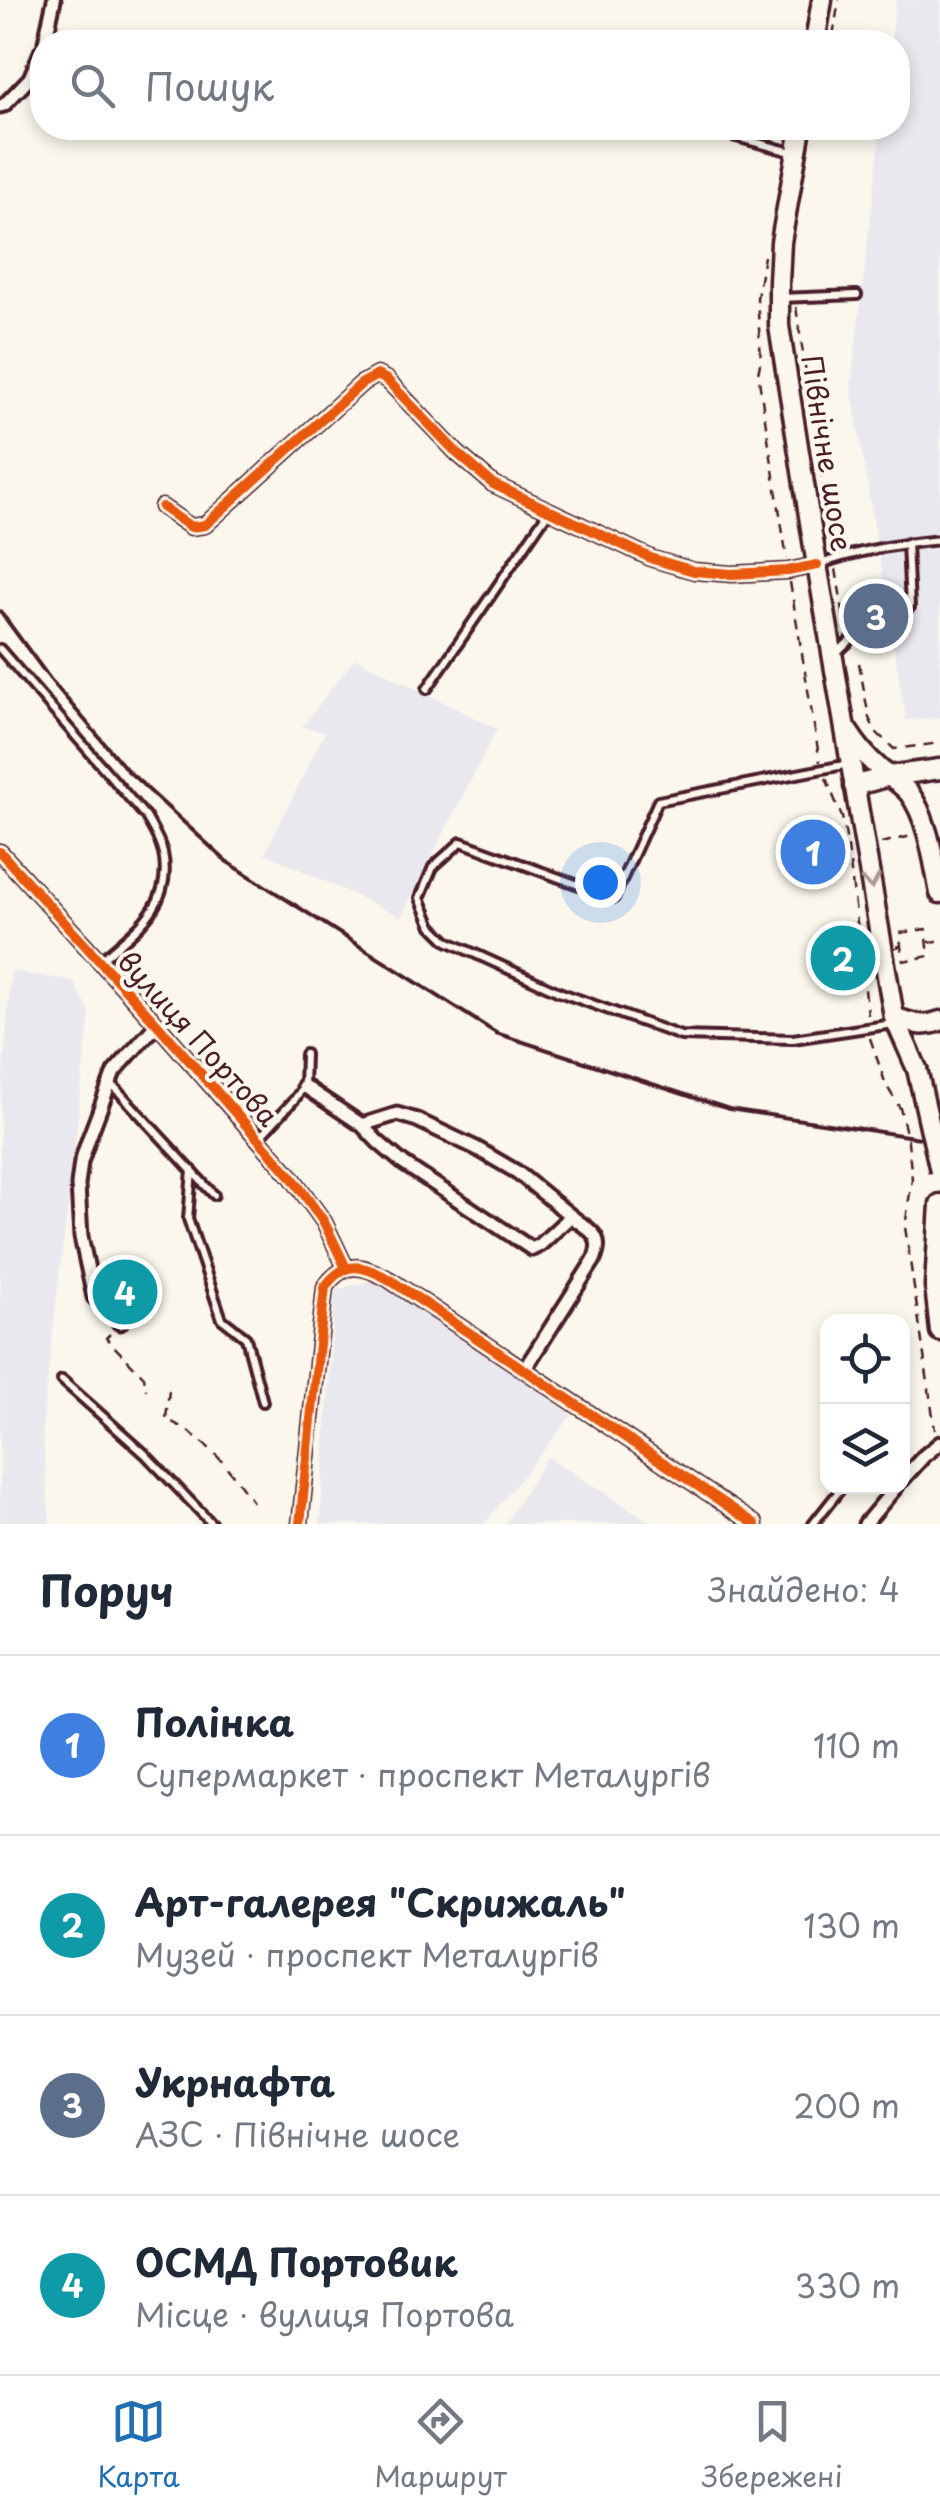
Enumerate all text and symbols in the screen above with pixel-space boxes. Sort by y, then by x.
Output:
search box [30,30,910,140]
text: Пошук [145,57,274,114]
icon: search [65,58,120,113]
street label: Північне шосе [791,352,865,554]
pin: 3 [844,578,908,654]
pin: 1 [780,814,846,890]
your location [575,857,626,908]
one-way arrow [860,874,881,890]
pin: 2 [810,920,876,996]
street label: вулиця Портова [108,941,290,1136]
pin: 4 [92,1254,158,1330]
map controls [820,1314,910,1494]
button: locate [820,1314,910,1404]
button: layers [820,1404,910,1494]
text: Поруч [40,1558,174,1621]
text: Знайдено: 4 [708,1565,900,1613]
text: Полінка [135,1693,294,1750]
text: 1 [65,1721,80,1769]
text: 110 m [813,1721,900,1769]
text: Супермаркет · проспект Металургів [135,1750,711,1798]
text: Арт-галерея "Скрижаль" [135,1873,626,1930]
text: 2 [61,1901,84,1949]
text: 130 m [803,1901,900,1949]
text: Музей · проспект Металургів [135,1930,599,1978]
text: Укрнафта [135,2053,335,2110]
text: 3 [62,2081,83,2129]
text: 200 m [793,2081,900,2129]
text: АЗС · Північне шосе [135,2110,460,2158]
text: ОСМД Портовик [135,2233,457,2290]
text: 4 [62,2261,83,2309]
text: 330 m [795,2261,900,2309]
text: Місце · вулиця Портова [135,2290,514,2338]
tab: Карта [97,2394,180,2497]
tab: Маршрут [374,2394,507,2497]
tab: Збережені [702,2394,843,2497]

